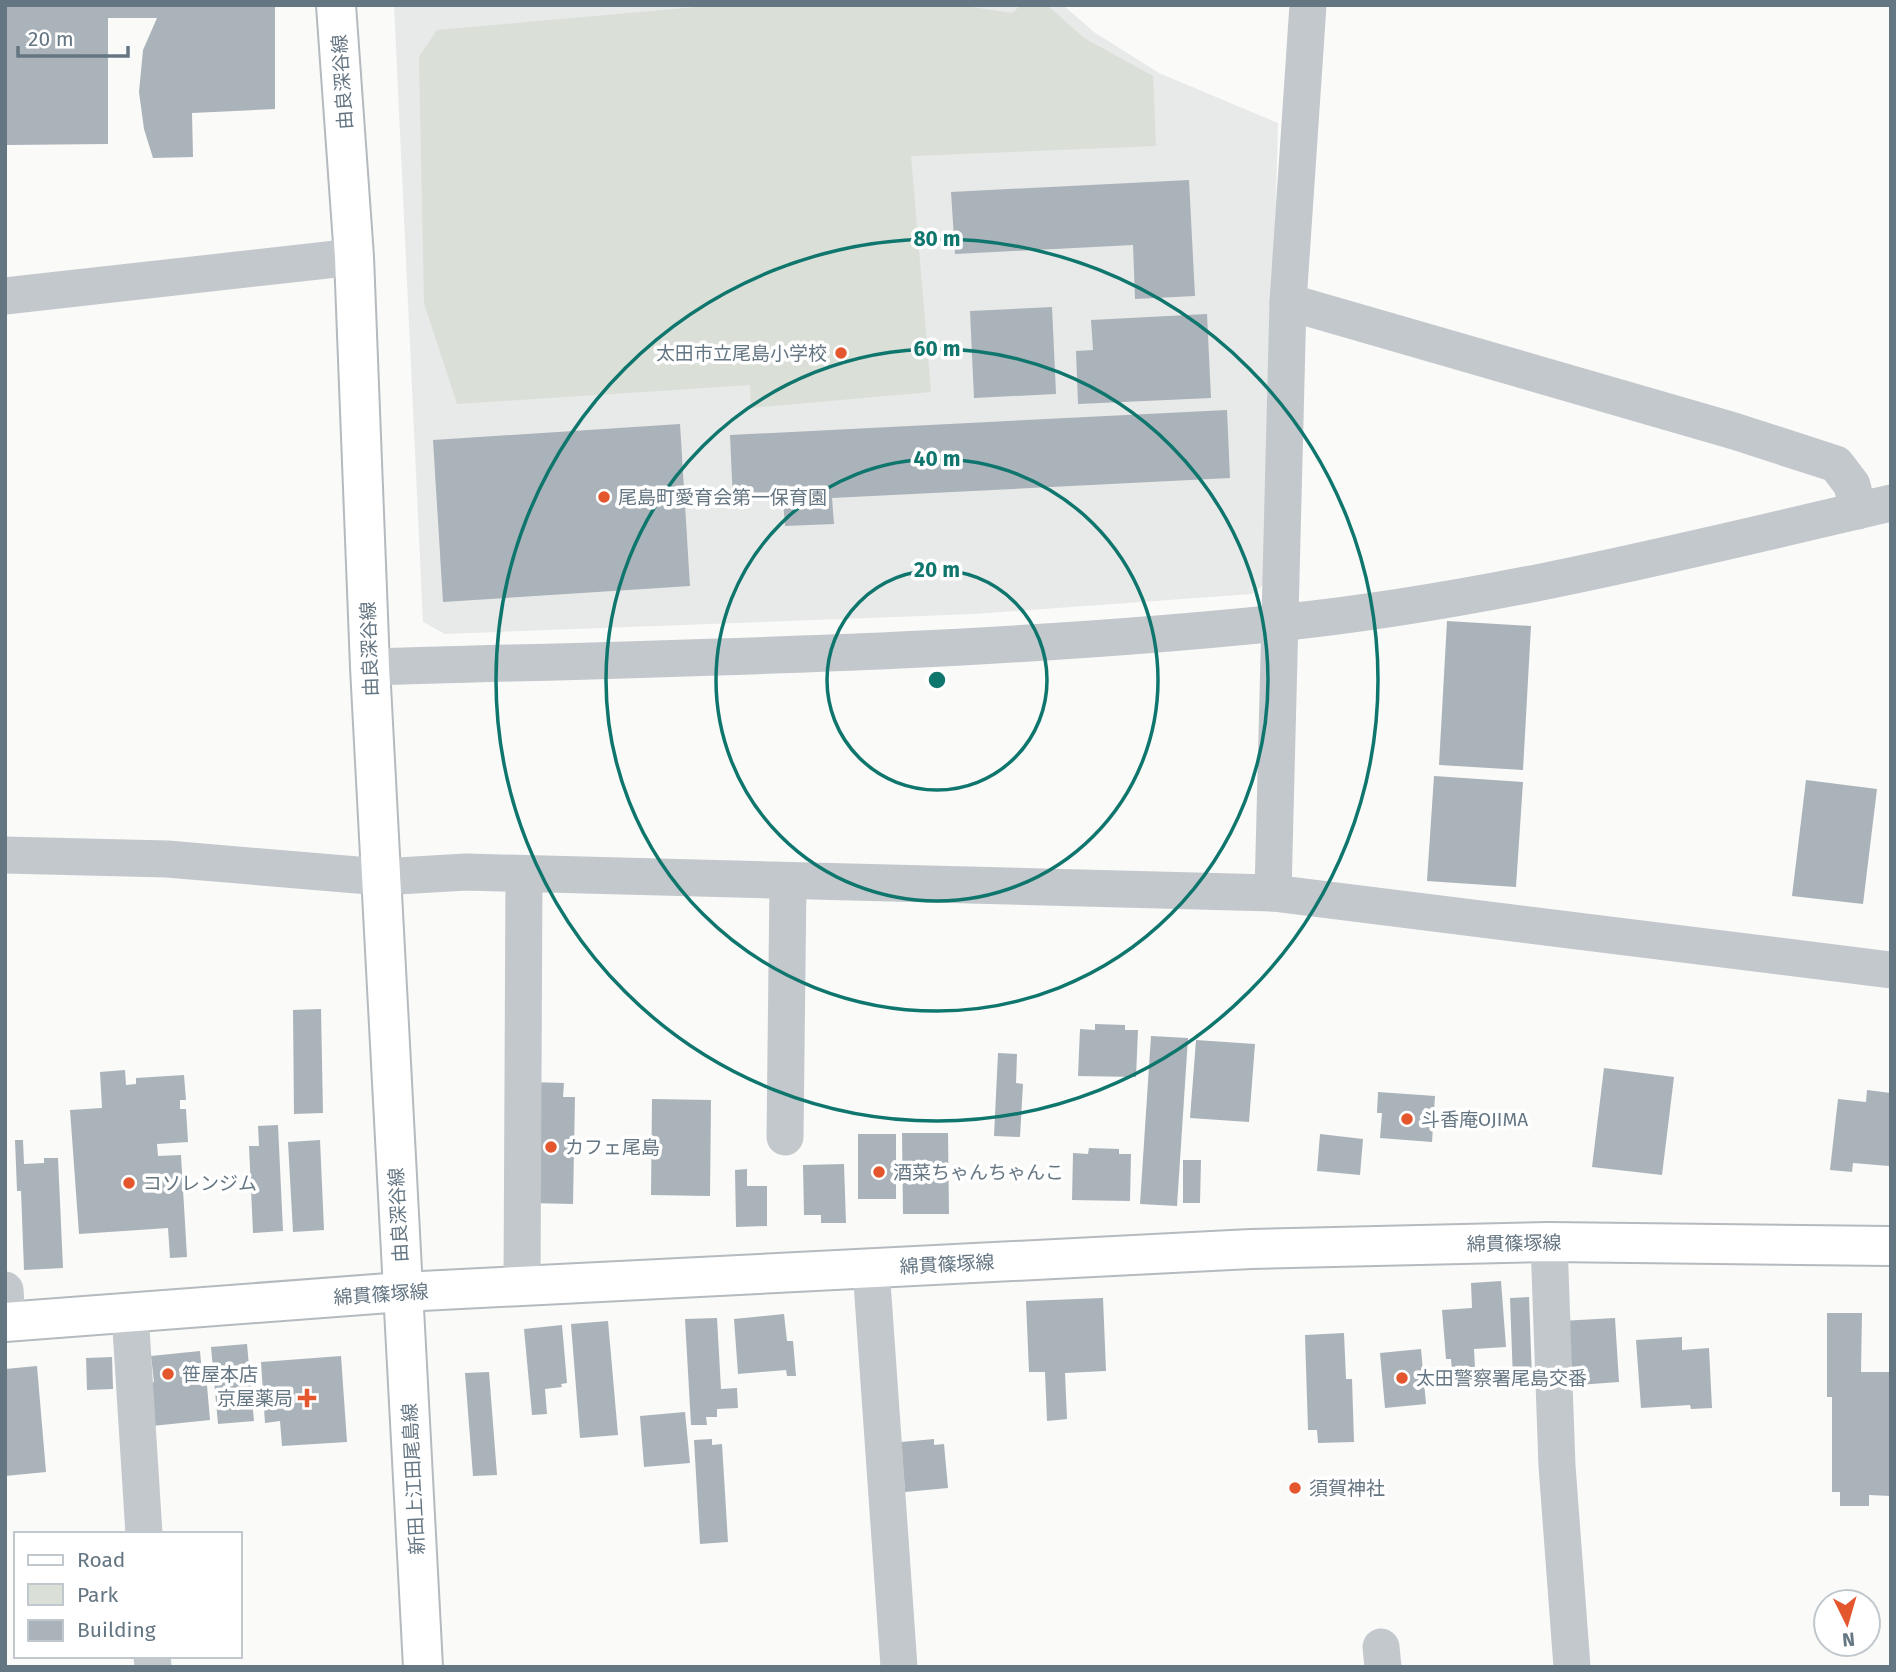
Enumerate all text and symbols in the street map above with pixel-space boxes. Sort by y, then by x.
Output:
scale bar [18,14,128,58]
text: 20 m [28,26,74,52]
street label: 由良深谷線 [328,34,357,130]
text: 80 m [913,226,961,252]
text: 60 m [914,336,960,362]
place label: 太田市立尾島小学校 [656,342,827,365]
marker: 太田市立尾島小学校 [833,345,849,361]
text: 40 m [914,446,960,472]
place label: 尾島町愛育会第一保育園 [618,486,827,509]
marker: 尾島町愛育会第一保育園 [596,489,612,505]
text: 20 m [914,557,960,583]
street label: 由良深谷線 [356,601,383,697]
centre of rings [925,668,949,692]
place label: 斗香庵OJIMA [1421,1108,1528,1131]
marker: 斗香庵OJIMA [1399,1111,1415,1127]
place label: カフェ尾島 [565,1136,660,1159]
marker: カフェ尾島 [543,1139,559,1155]
place label: 酒菜ちゃんちゃんこ [893,1161,1064,1184]
marker: 酒菜ちゃんちゃんこ [871,1164,887,1180]
street label: 由良深谷線 [385,1167,412,1263]
place label: コソレンジム [143,1172,257,1195]
marker: コソレンジム [121,1175,137,1191]
street label: 綿貫篠塚線 [1466,1231,1562,1256]
street label: 綿貫篠塚線 [899,1251,995,1278]
street label: 綿貫篠塚線 [333,1280,429,1309]
place label: 笹屋本店 [182,1363,258,1386]
marker: 笹屋本店 [160,1366,176,1382]
place label: 太田警察署尾島交番 [1416,1367,1587,1390]
marker: 太田警察署尾島交番 [1394,1370,1410,1386]
place label: 京屋薬局 [217,1387,293,1410]
marker: 京屋薬局 [299,1390,315,1406]
street label: 新田上江田尾島線 [398,1402,429,1555]
place label: 須賀神社 [1309,1477,1385,1500]
marker: 須賀神社 [1287,1480,1303,1496]
legend [14,1532,242,1658]
text: Road [77,1547,125,1573]
text: Park [77,1582,119,1608]
north arrow [1812,1588,1882,1658]
text: Building [77,1617,156,1643]
text: N [1841,1627,1856,1651]

